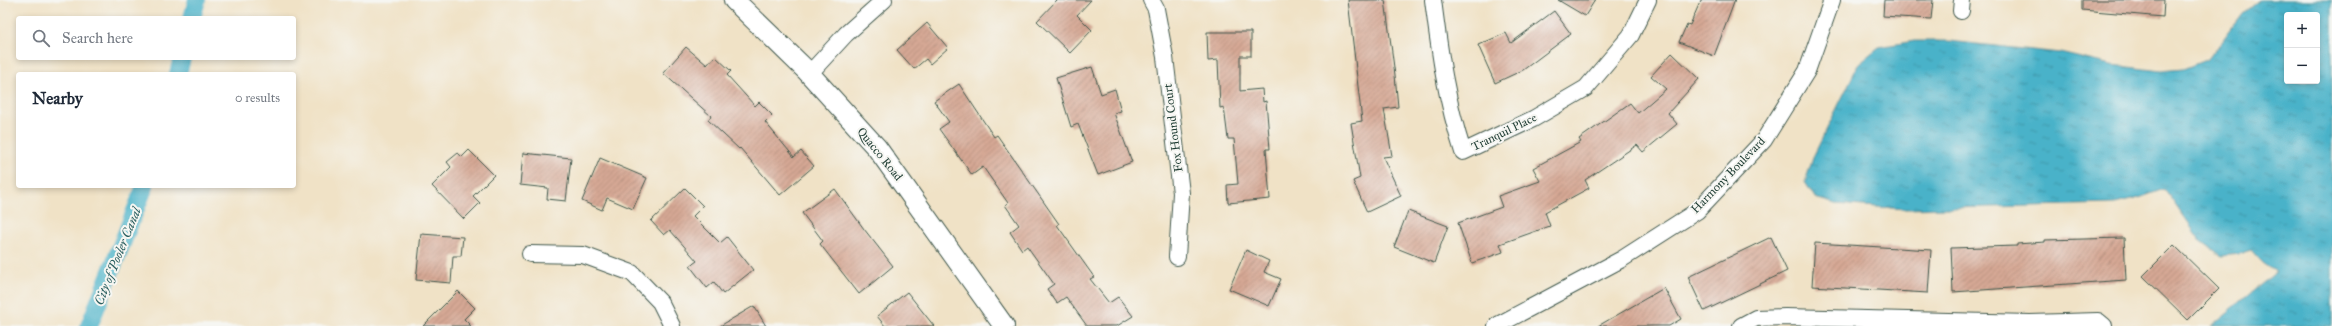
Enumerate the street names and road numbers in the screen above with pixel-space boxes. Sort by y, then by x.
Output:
street label: Fox Hound Court [1161,82,1185,173]
street label: Tranquil Place [1469,110,1539,155]
street label: Quacco Road [854,125,906,183]
street label: Harmony Boulevard [1688,134,1768,216]

